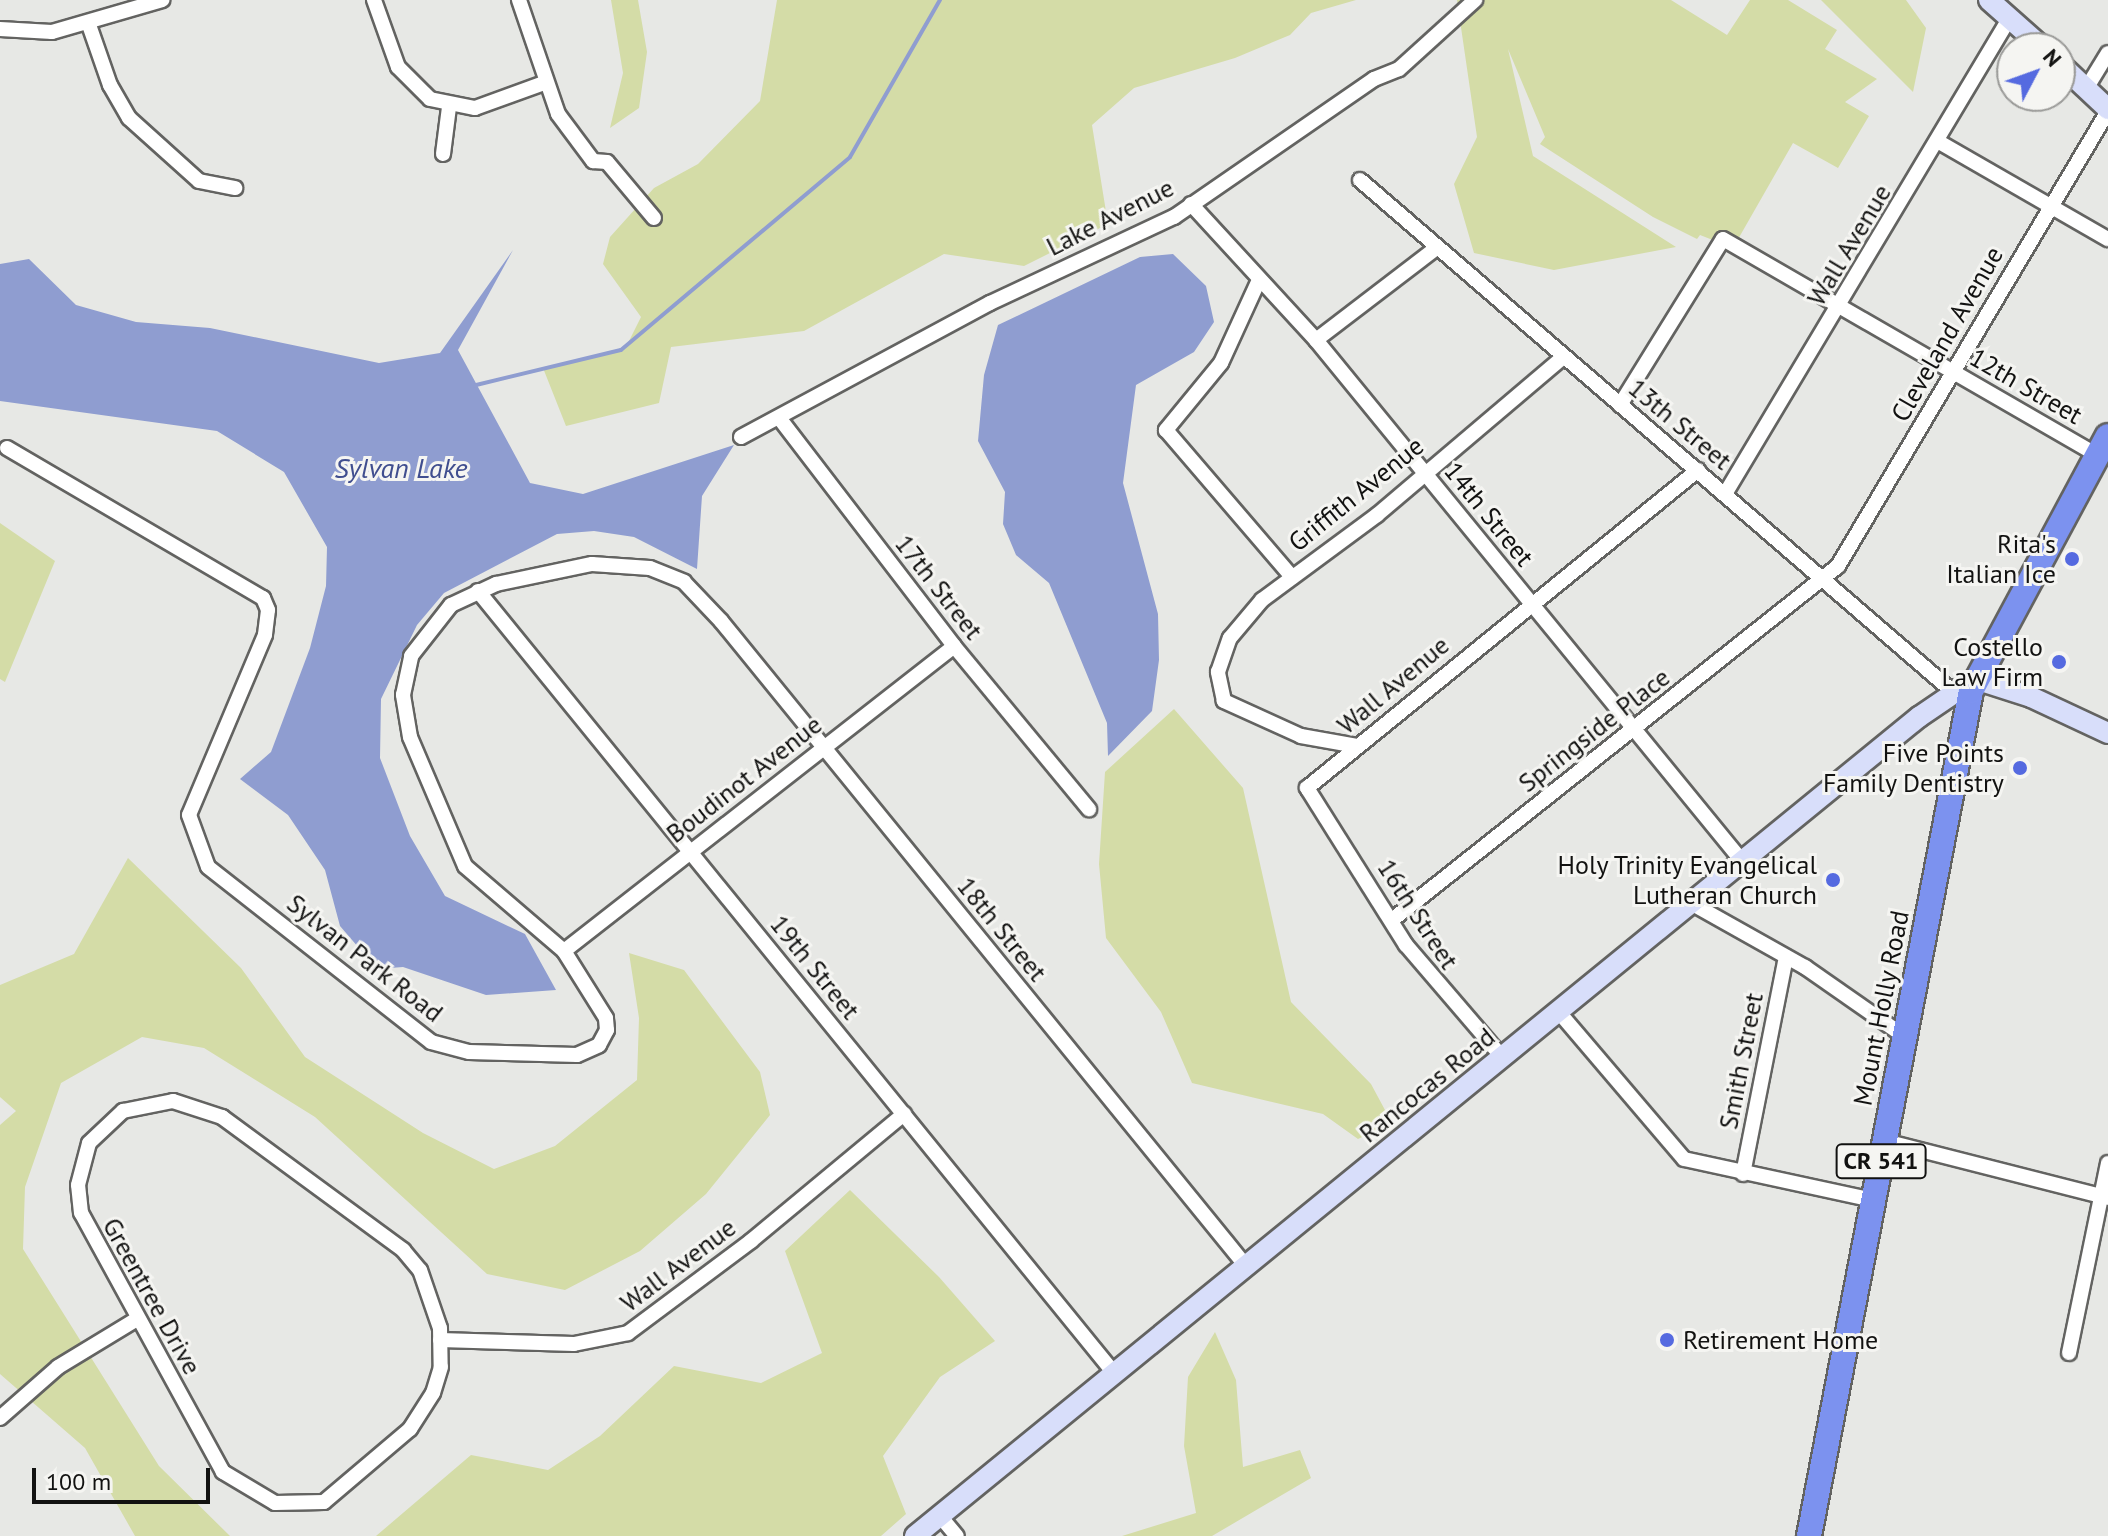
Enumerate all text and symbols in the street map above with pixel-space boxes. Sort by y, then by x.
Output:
north arrow [1996,32,2076,112]
text: N [2037,43,2068,72]
street label: Lake Avenue [1041,171,1179,263]
street label: Wall Avenue [1800,178,1898,312]
street label: Cleveland Avenue [1884,241,2010,427]
street label: 12th Street [1964,341,2088,431]
street label: 13th Street [1622,372,1738,476]
street label: Griffith Avenue [1282,430,1430,558]
water label: Sylvan Lake [334,451,468,485]
street label: 14th Street [1438,456,1540,572]
place label: Rita's Italian Ice [1946,528,2056,590]
street label: 17th Street [889,529,989,645]
marker: Rita's Italian Ice [2063,550,2081,568]
street label: Wall Avenue [1331,629,1455,741]
place label: Costello Law Firm [1941,631,2043,692]
marker: Costello Law Firm [2050,653,2068,671]
street label: Springside Place [1512,661,1676,799]
street label: Boudinot Avenue [660,708,828,850]
place label: Five Points Family Dentistry [1822,737,2004,798]
marker: Five Points Family Dentistry [2011,759,2029,777]
place label: Holy Trinity Evangelical Lutheran Church [1555,849,1817,910]
street label: 16th Street [1371,853,1465,975]
street label: 18th Street [951,871,1053,987]
marker: Holy Trinity Evangelical Lutheran Church [1824,871,1842,889]
street label: Sylvan Park Road [281,887,449,1029]
street label: Mount Holly Road [1847,907,1915,1109]
street label: 19th Street [764,909,866,1025]
street label: Smith Street [1712,990,1770,1132]
street label: Rancocas Road [1353,1021,1501,1149]
road number: CR 541 [1835,1141,1927,1181]
street label: Wall Avenue [614,1211,742,1319]
street label: Greentree Drive [96,1212,208,1380]
place label: Retirement Home [1683,1324,1878,1356]
marker: Retirement Home [1658,1331,1676,1349]
scale bar [36,1452,214,1502]
text: 100 m [46,1466,111,1497]

